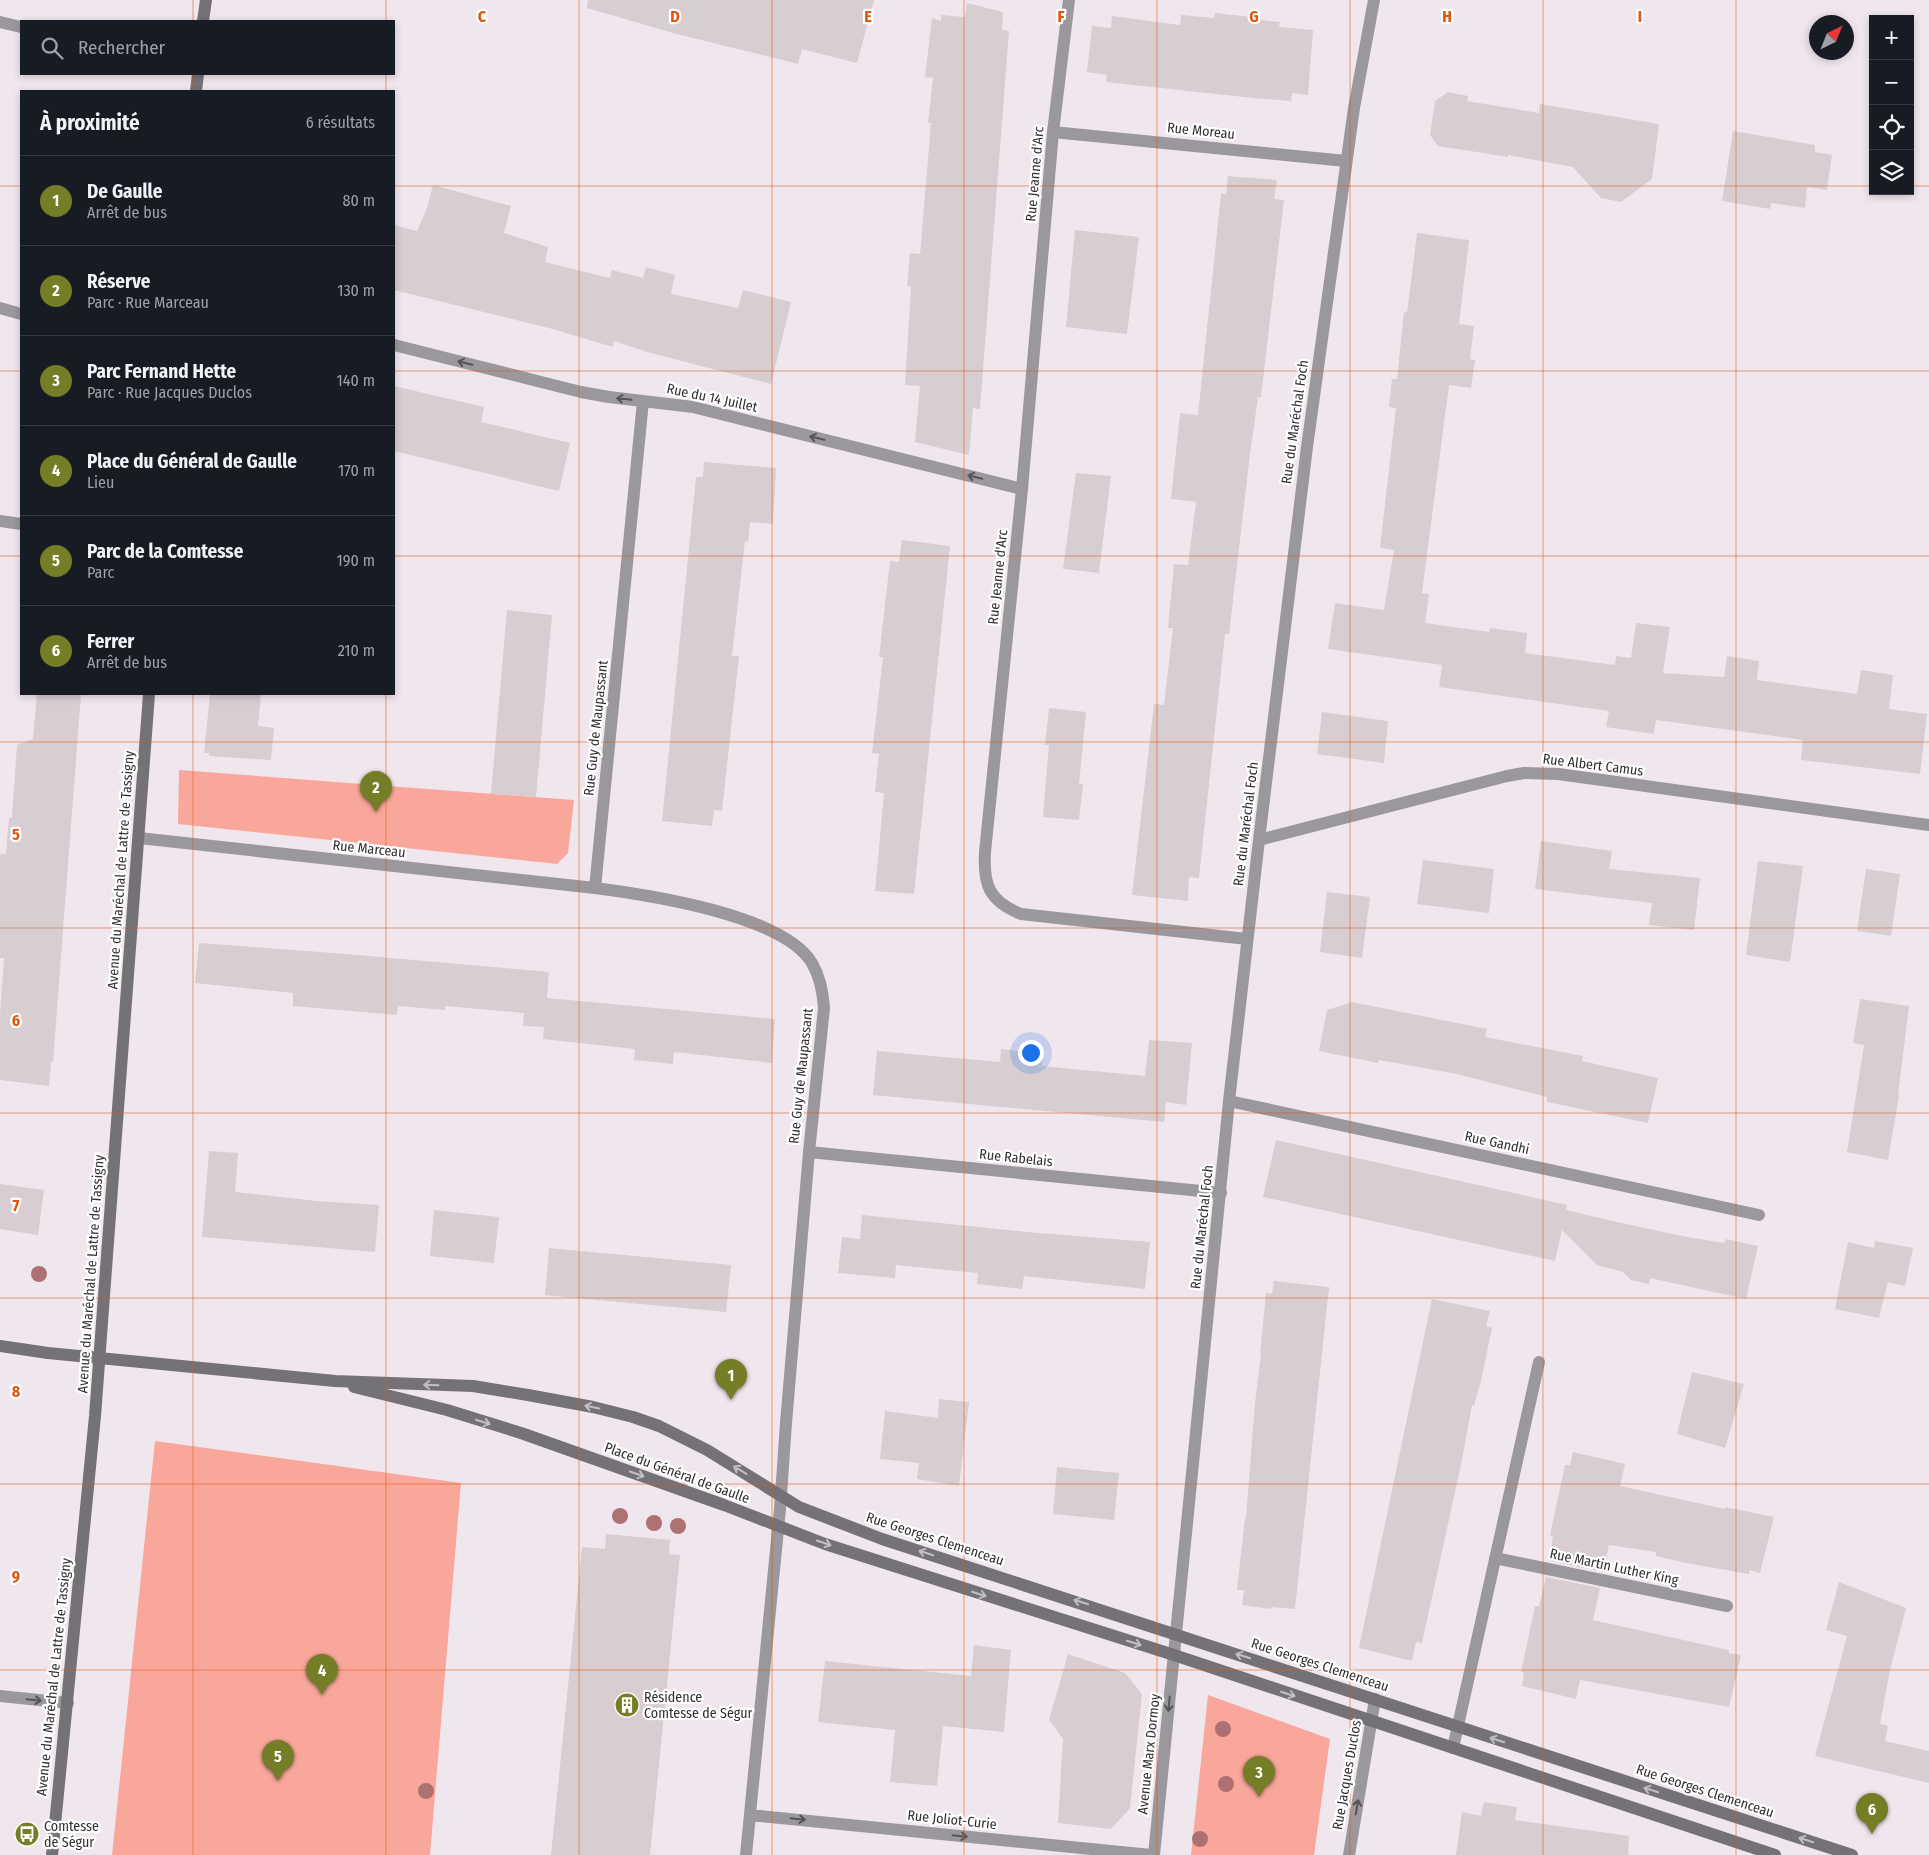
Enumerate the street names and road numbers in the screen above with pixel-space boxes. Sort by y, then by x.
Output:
street label: Rue Moreau [1166,119,1236,143]
street label: Rue Jeanne d'Arc [1022,126,1048,222]
street label: Rue du Maréchal Foch [1278,359,1312,485]
street label: Rue du 14 Juillet [665,380,759,416]
street label: Rue Jeanne d'Arc [985,529,1011,625]
street label: Rue Guy de Maupassant [580,659,612,797]
street label: Avenue du Maréchal de Lattre de Tassigny [104,749,138,990]
street label: Rue Albert Camus [1542,750,1644,780]
street label: Rue du Maréchal Foch [1230,761,1262,887]
street label: Rue Marceau [332,837,406,861]
street label: Rue Guy de Maupassant [785,1007,817,1145]
street label: Rue Gandhi [1463,1128,1531,1158]
street label: Rue Rabelais [978,1146,1054,1170]
street label: Avenue du Maréchal de Lattre de Tassigny [74,1153,108,1394]
street label: Rue du Maréchal Foch [1187,1164,1217,1290]
street label: Place du Général de Gaulle [602,1439,752,1507]
street label: Rue Georges Clemenceau [864,1509,1006,1569]
street label: Rue Martin Luther King [1548,1545,1680,1589]
street label: Avenue du Maréchal de Lattre de Tassigny [33,1557,75,1797]
street label: Rue Georges Clemenceau [1249,1635,1391,1695]
street label: Avenue Marx Dormoy [1134,1692,1164,1815]
street label: Rue Jacques Duclos [1329,1719,1365,1831]
street label: Rue Georges Clemenceau [1634,1761,1776,1821]
street label: Rue Joliot-Curie [907,1807,998,1833]

